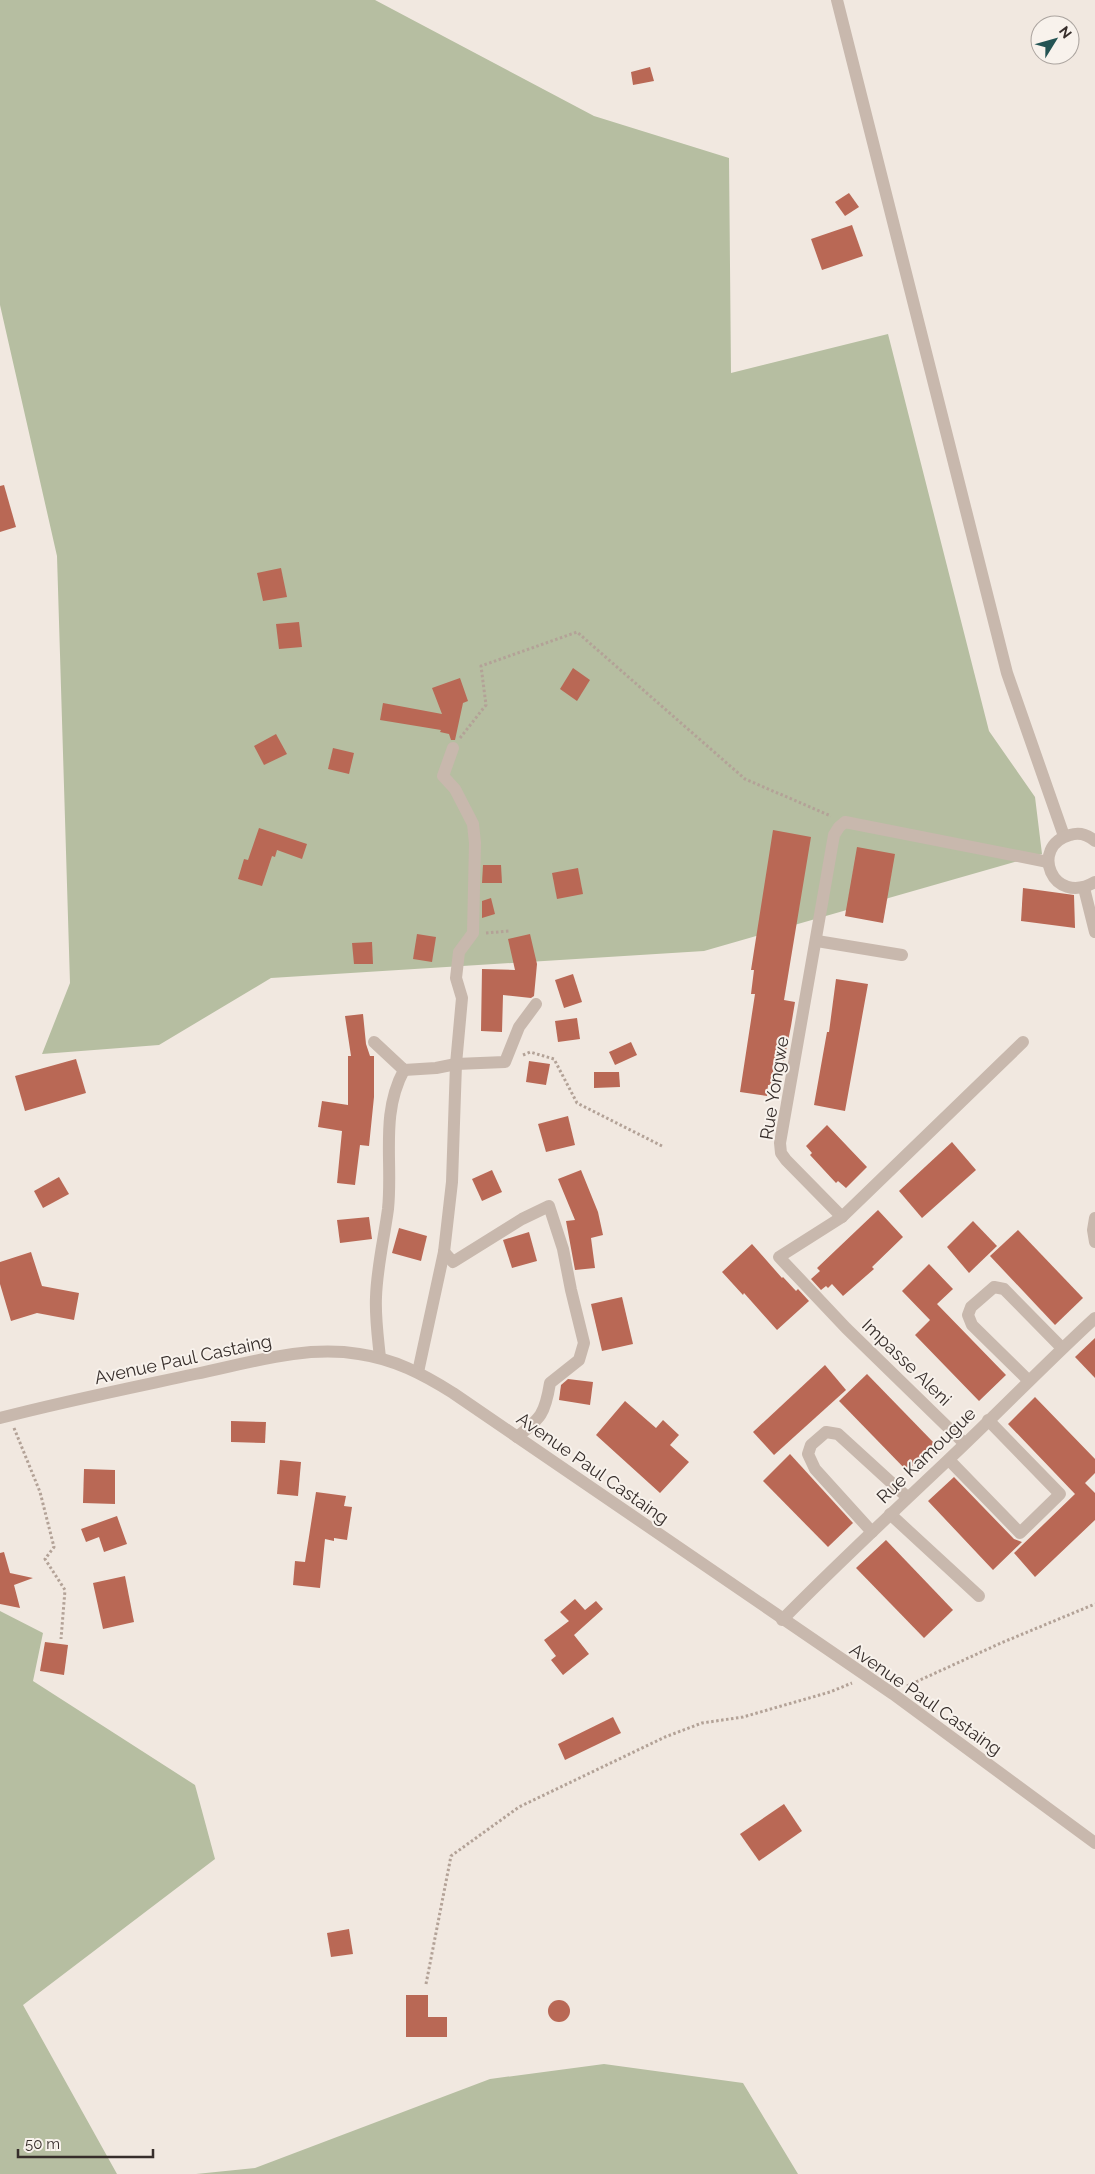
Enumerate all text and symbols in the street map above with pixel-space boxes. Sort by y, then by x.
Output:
north arrow [1030,15,1080,65]
text: N [1056,23,1075,41]
street label: Rue Yongwe [755,1035,793,1141]
street label: Impasse Aleni [858,1314,956,1410]
street label: Avenue Paul Castaing [93,1330,273,1388]
street label: Rue Kamougue [872,1402,980,1507]
street label: Avenue Paul Castaing [513,1408,673,1528]
street label: Avenue Paul Castaing [846,1639,1006,1759]
scale bar [18,2126,152,2158]
text: 50 m [25,2135,60,2153]

